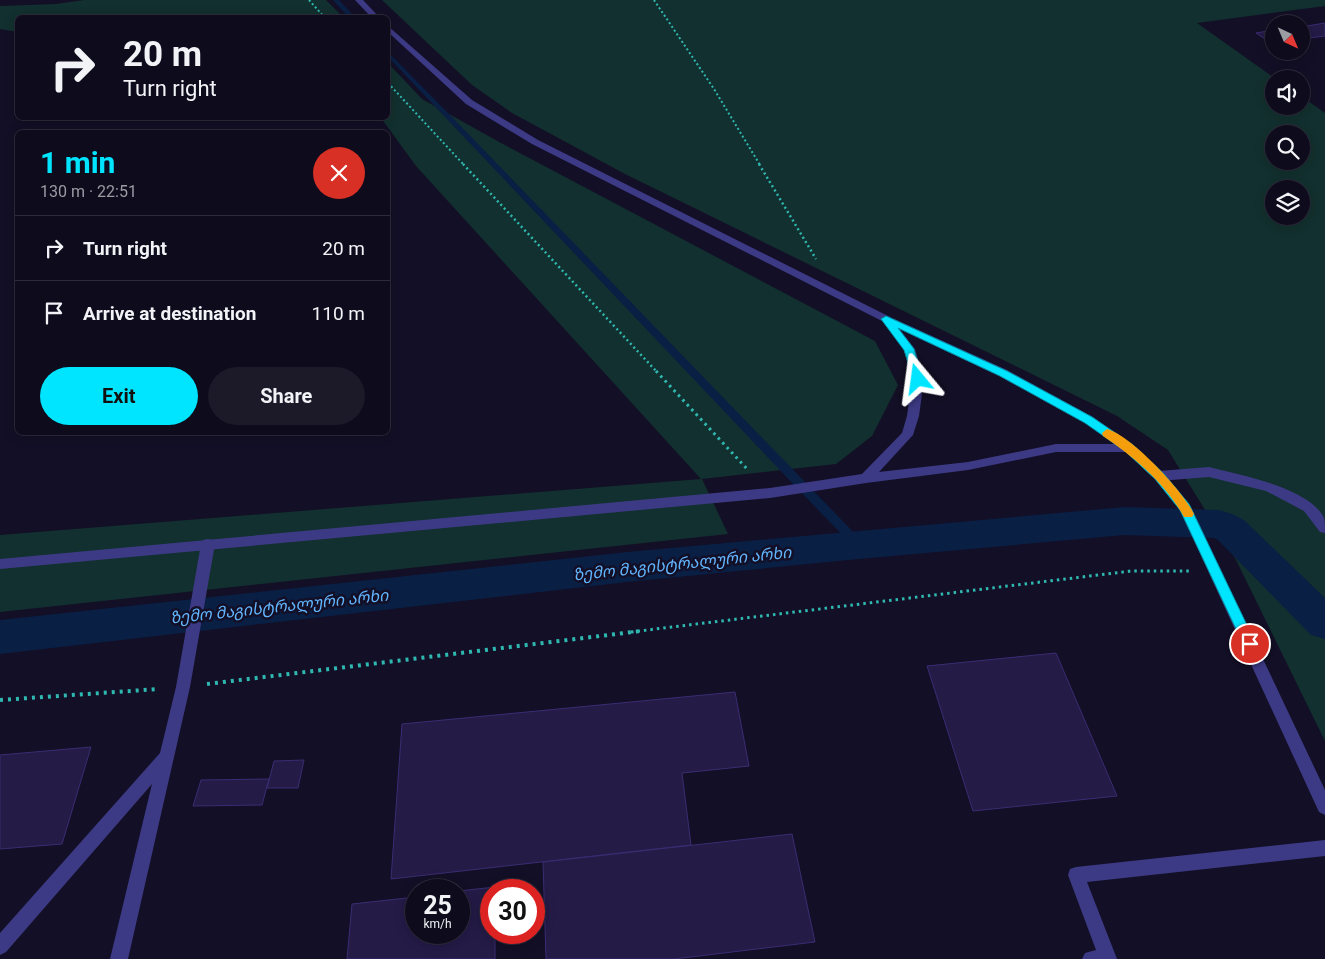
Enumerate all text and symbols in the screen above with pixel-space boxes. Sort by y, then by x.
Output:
north arrow [1265,15,1310,60]
map controls [1265,15,1310,225]
text: 20 m [123,34,202,75]
icon: right [40,35,105,100]
button: sound [1265,70,1310,115]
text: Turn right [123,76,217,101]
button: search [1265,125,1310,170]
text: 1 min [40,145,115,180]
button: close [313,147,365,199]
button: layers [1265,180,1310,225]
text: 130 m · 22:51 [40,182,137,201]
icon: right [40,234,68,262]
text: Turn right [83,237,167,260]
text: 20 m [322,237,365,260]
icon: arrive [40,299,68,327]
text: Arrive at destination [83,302,256,325]
text: 110 m [312,302,365,325]
position arrow [891,352,943,404]
button: Exit [40,367,198,425]
button: Share [208,367,365,425]
water label: ზემო მაგისტრალური არხი [572,543,793,584]
water label: ზემო მაგისტრალური არხი [169,586,390,627]
pin [1229,623,1271,665]
icon: arrive [1236,630,1264,658]
speed limit sign: 30 [480,879,545,944]
text: 25 [423,891,452,920]
text: km/h [423,917,452,931]

